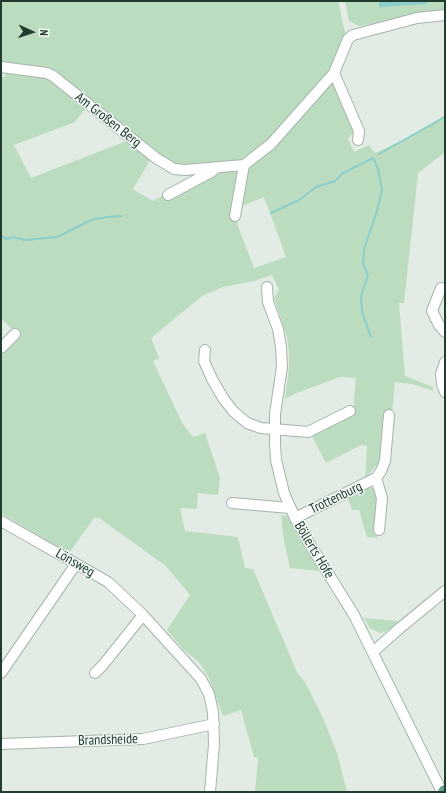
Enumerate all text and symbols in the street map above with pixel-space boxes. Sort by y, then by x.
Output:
north arrow [12,12,52,52]
text: N [37,29,51,36]
street label: Am Großen Berg [72,89,144,151]
street label: Trottenburg [307,478,365,518]
street label: Böllerts Höfe [290,519,338,581]
street label: Lönsweg [53,545,97,581]
street label: Brandsheide [78,731,138,749]

